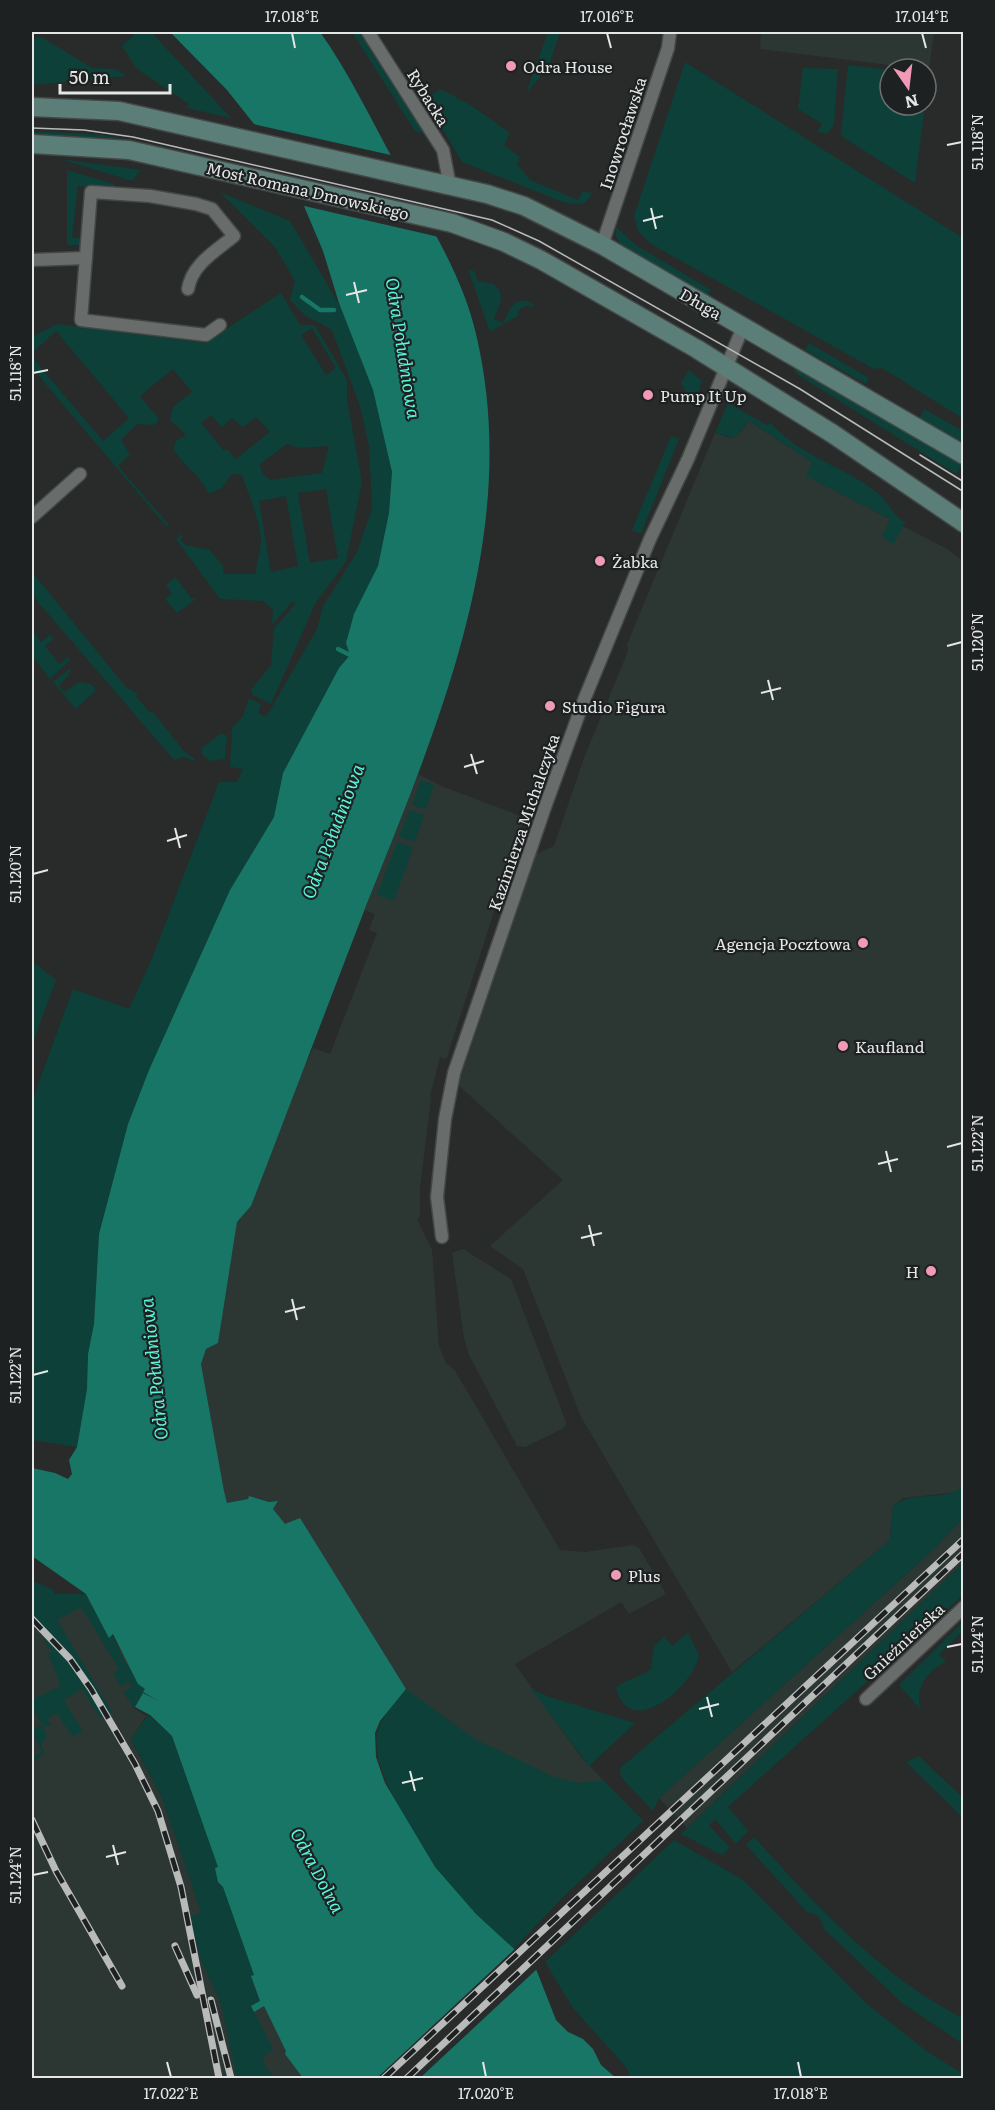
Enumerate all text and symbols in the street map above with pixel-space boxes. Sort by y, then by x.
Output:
text: 17.018°E [265,4,319,27]
text: 17.016°E [580,4,634,27]
text: 17.014°E [895,4,949,27]
place label: Odra House [523,54,613,78]
scale bar [60,57,170,95]
north arrow [878,57,938,117]
marker: Odra House [504,59,518,73]
text: 50 m [69,63,110,90]
street label: Rybacka [402,64,456,131]
street label: Inowrocławska [592,73,652,193]
text: N [902,89,921,116]
text: 51.118°N [965,114,988,170]
street label: Most Romana Dmowskiego [204,155,412,225]
water label: Odra Południowa [380,275,429,421]
street label: Długa [676,281,727,325]
text: 51.118°N [3,345,26,401]
place label: Pump It Up [660,383,747,407]
marker: Pump It Up [641,388,655,402]
place label: Żabka [612,549,659,573]
marker: Żabka [593,554,607,568]
text: 51.120°N [965,613,988,671]
place label: Studio Figura [562,694,666,718]
marker: Studio Figura [543,699,557,713]
street label: Kazimierza Michalczyka [481,730,565,914]
water label: Odra Południowa [294,759,370,902]
text: 51.120°N [3,845,26,903]
place label: Agencja Pocztowa [715,931,851,955]
marker: Agencja Pocztowa [856,936,870,950]
place label: Kaufland [855,1034,925,1058]
marker: Kaufland [836,1039,850,1053]
text: 51.122°N [965,1114,988,1172]
place label: H [906,1259,919,1283]
marker: H [924,1264,938,1278]
water label: Odra Południowa [132,1296,174,1441]
text: 51.122°N [3,1346,26,1404]
place label: Plus [628,1563,660,1587]
marker: Plus [609,1568,623,1582]
street label: Gnieźnieńska [857,1596,949,1685]
text: 51.124°N [965,1615,988,1673]
water label: Odra Dolna [284,1823,352,1918]
text: 51.124°N [3,1846,26,1904]
text: 17.022°E [144,2081,198,2104]
text: 17.020°E [458,2081,514,2104]
text: 17.018°E [774,2081,828,2104]

